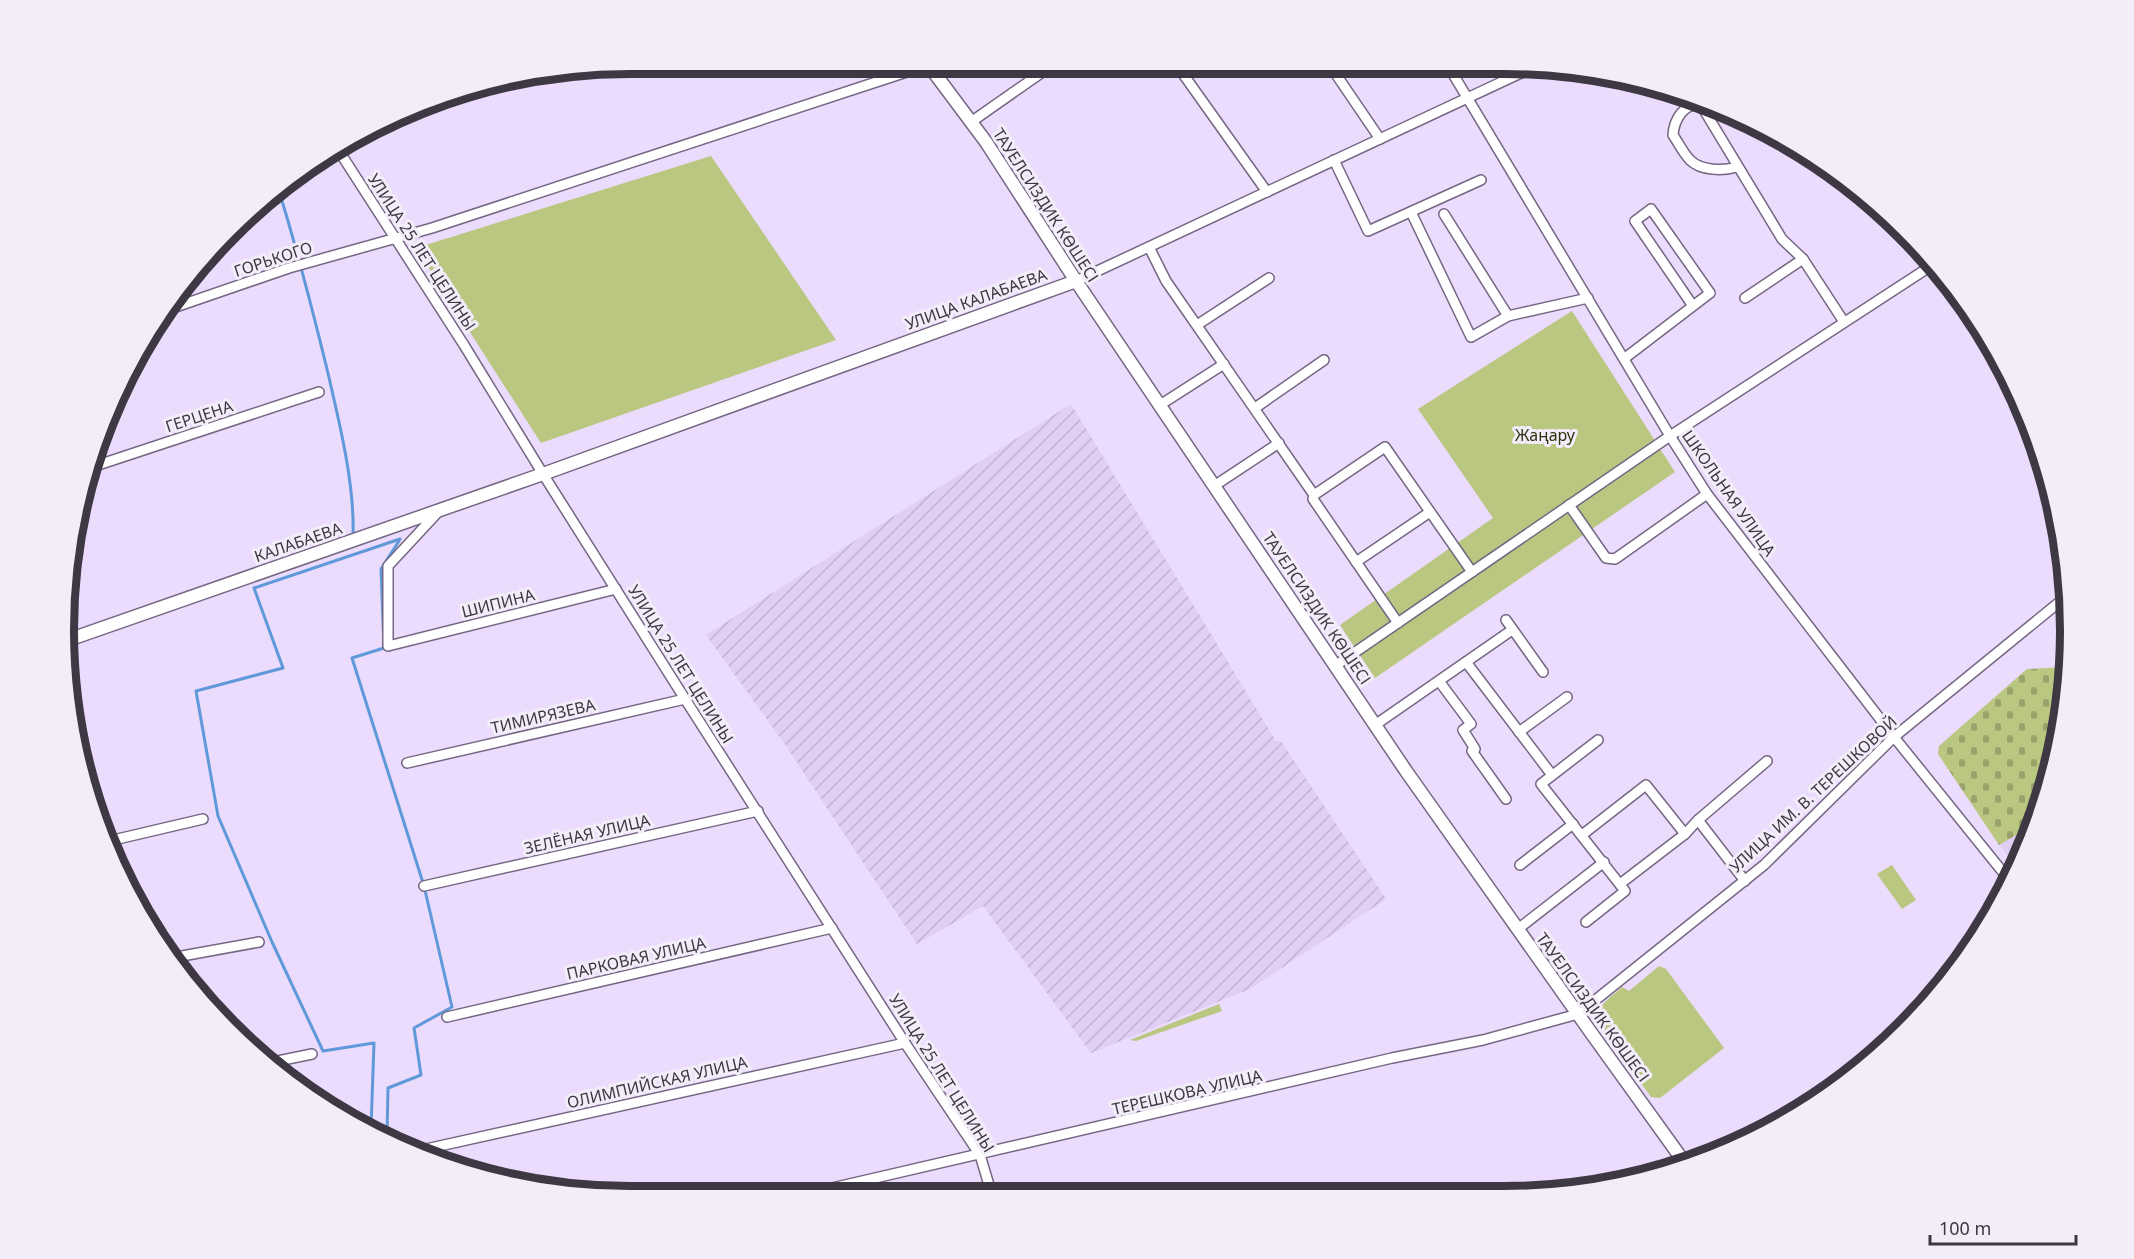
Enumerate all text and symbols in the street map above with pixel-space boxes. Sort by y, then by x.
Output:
street label: ТАУЕЛСИЗДИК КӨШЕСІ [988,124,1104,286]
street label: УЛИЦА 25 ЛЕТ ЦЕЛИНЫ [363,169,481,335]
street label: ГОРЬКОГО [231,236,315,282]
street label: УЛИЦА КАЛАБАЕВА [902,263,1051,335]
street label: ГЕРЦЕНА [163,395,236,437]
park label: Жаңару [1515,424,1576,446]
street label: ШКОЛЬНАЯ УЛИЦА [1677,426,1781,561]
street label: КАЛАБАЕВА [251,517,345,567]
street label: ТАУЕЛСИЗДИК КӨШЕСІ [1258,528,1376,688]
street label: УЛИЦА 25 ЛЕТ ЦЕЛИНЫ [623,581,739,747]
street label: ШИПИНА [459,583,538,623]
street label: ТИМИРЯЗЕВА [489,693,598,739]
street label: УЛИЦА ИМ. В. ТЕРЕШКОВОЙ [1725,711,1901,877]
street label: ЗЕЛЁНАЯ УЛИЦА [522,809,653,859]
street label: ТАУЕЛСИЗДИК КӨШЕСІ [1531,928,1655,1086]
street label: ПАРКОВАЯ УЛИЦА [564,931,709,985]
street label: УЛИЦА 25 ЛЕТ ЦЕЛИНЫ [884,990,1000,1156]
street label: ОЛИМПИЙСКАЯ УЛИЦА [565,1050,750,1113]
street label: ТЕРЕШКОВА УЛИЦА [1110,1064,1265,1120]
scale bar [1930,1208,2076,1246]
text: 100 m [1939,1216,1991,1240]

